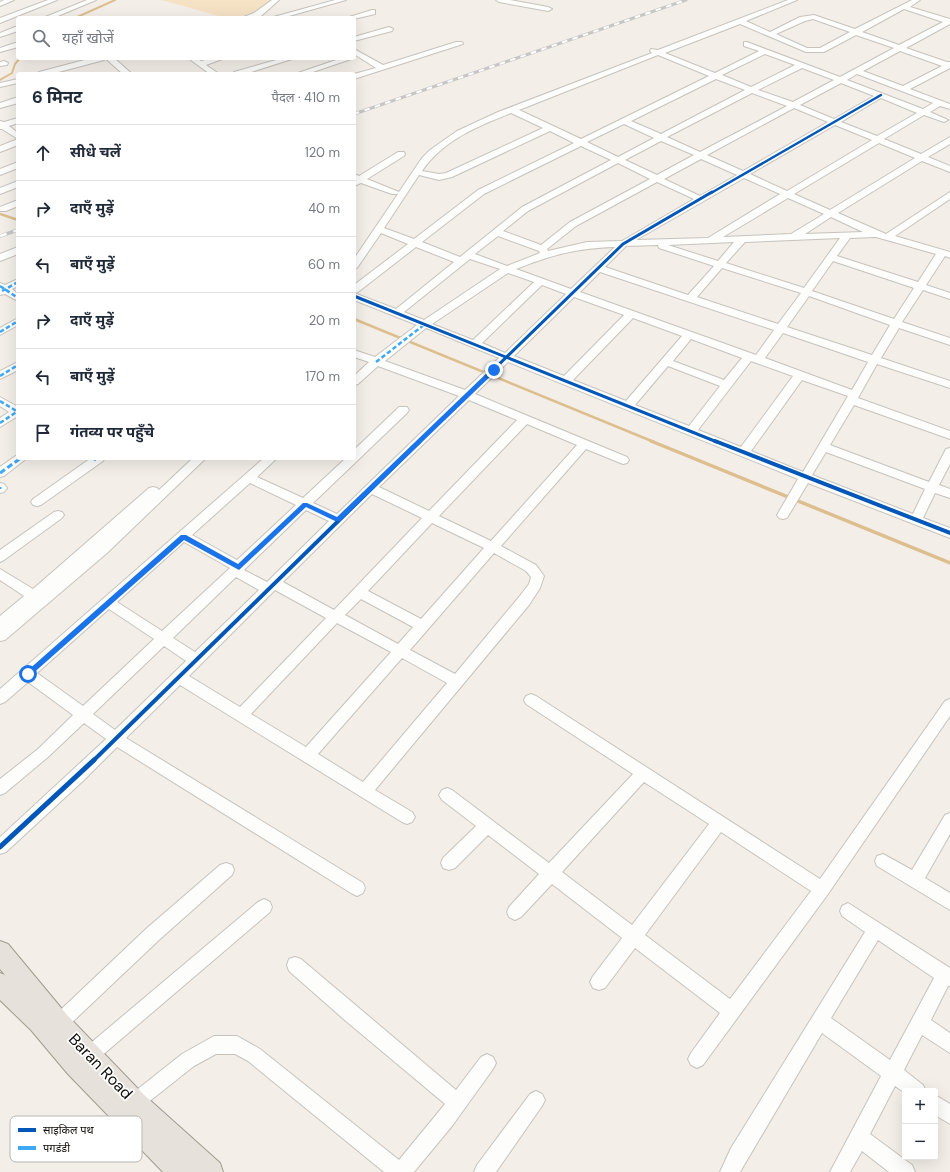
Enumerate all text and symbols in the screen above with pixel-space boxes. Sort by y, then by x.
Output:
search box [16,16,356,60]
icon: search [30,27,52,49]
text: यहाँ खोजें [62,28,114,48]
text: 6 मिनट [32,86,82,108]
text: पैदल · 410 m [272,89,340,106]
icon: ahead [32,142,54,164]
text: सीधे चलें [70,142,121,162]
text: 120 m [305,144,340,161]
icon: right [32,198,54,220]
text: दाएँ मुड़ें [70,198,114,218]
text: 40 m [308,200,340,217]
icon: left [32,254,54,276]
text: बाएँ मुड़ें [70,254,115,274]
text: 60 m [308,256,340,273]
icon: right [32,310,54,332]
text: दाएँ मुड़ें [70,310,114,330]
text: 20 m [309,312,340,329]
route end [485,361,503,379]
icon: left [32,366,54,388]
text: बाएँ मुड़ें [70,366,115,386]
text: 170 m [305,368,340,385]
icon: arrive [32,422,54,444]
text: गंतव्य पर पहुँचे [70,422,154,442]
route start [19,665,37,683]
street label: Baran Road [64,1029,137,1104]
map controls [902,1088,938,1160]
button: + [902,1088,938,1124]
legend [10,1116,142,1162]
text: साइकिल पथ [43,1123,95,1137]
button: − [902,1124,938,1160]
text: पगडंडी [43,1141,70,1155]

